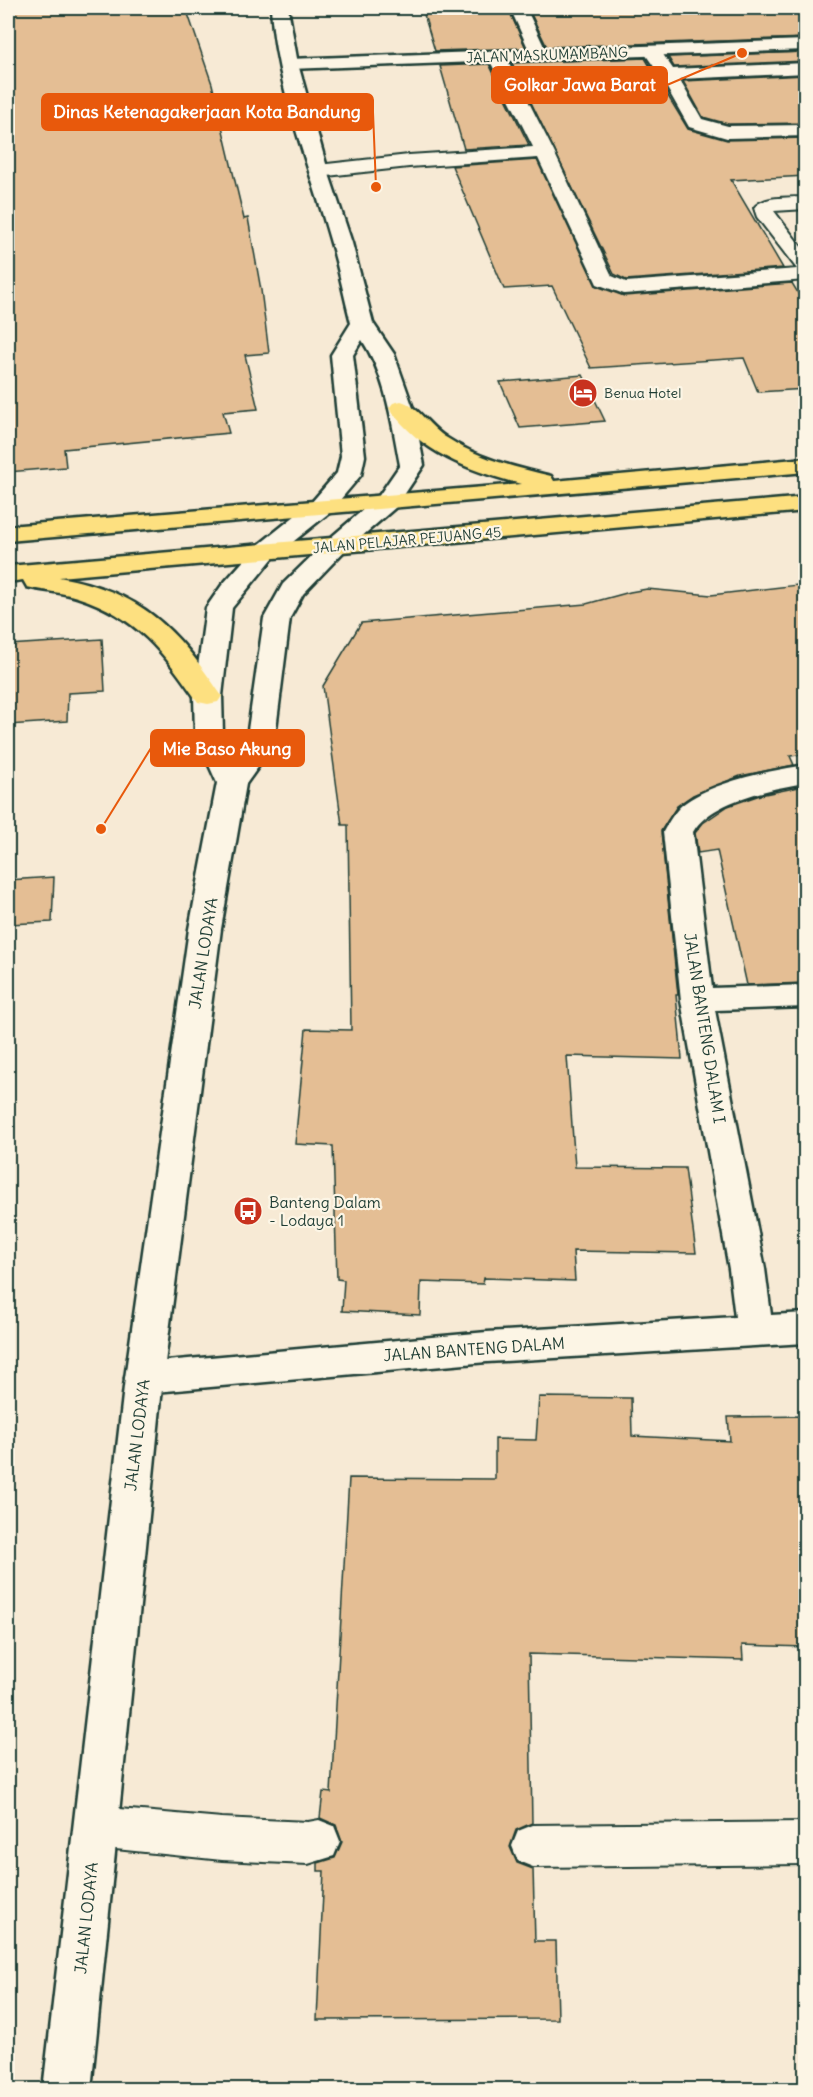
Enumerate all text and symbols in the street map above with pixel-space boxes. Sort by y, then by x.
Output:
street label: JALAN MASKUMAMBANG [466,43,628,67]
callout: Golkar Jawa Barat [492,67,667,103]
text: Golkar Jawa Barat [504,73,657,96]
callout: Dinas Ketenagakerjaan Kota Bandung [42,94,373,130]
text: Dinas Ketenagakerjaan Kota Bandung [53,100,361,123]
hotel icon: Benua Hotel [567,377,599,409]
place label: Benua Hotel [604,384,681,402]
street label: JALAN PELAJAR PEJUANG 45 [312,523,502,557]
callout: Mie Baso Akung [151,730,304,766]
text: Mie Baso Akung [163,737,291,760]
street label: JALAN LODAYA [184,896,222,1010]
street label: JALAN BANTENG DALAM I [680,931,730,1125]
place label: Banteng Dalam - Lodaya 1 [269,1192,381,1230]
bus stop icon: Banteng Dalam - Lodaya 1 [232,1195,264,1227]
street label: JALAN BANTENG DALAM [383,1333,565,1365]
street label: JALAN LODAYA [120,1378,154,1492]
street label: JALAN LODAYA [70,1861,102,1975]

